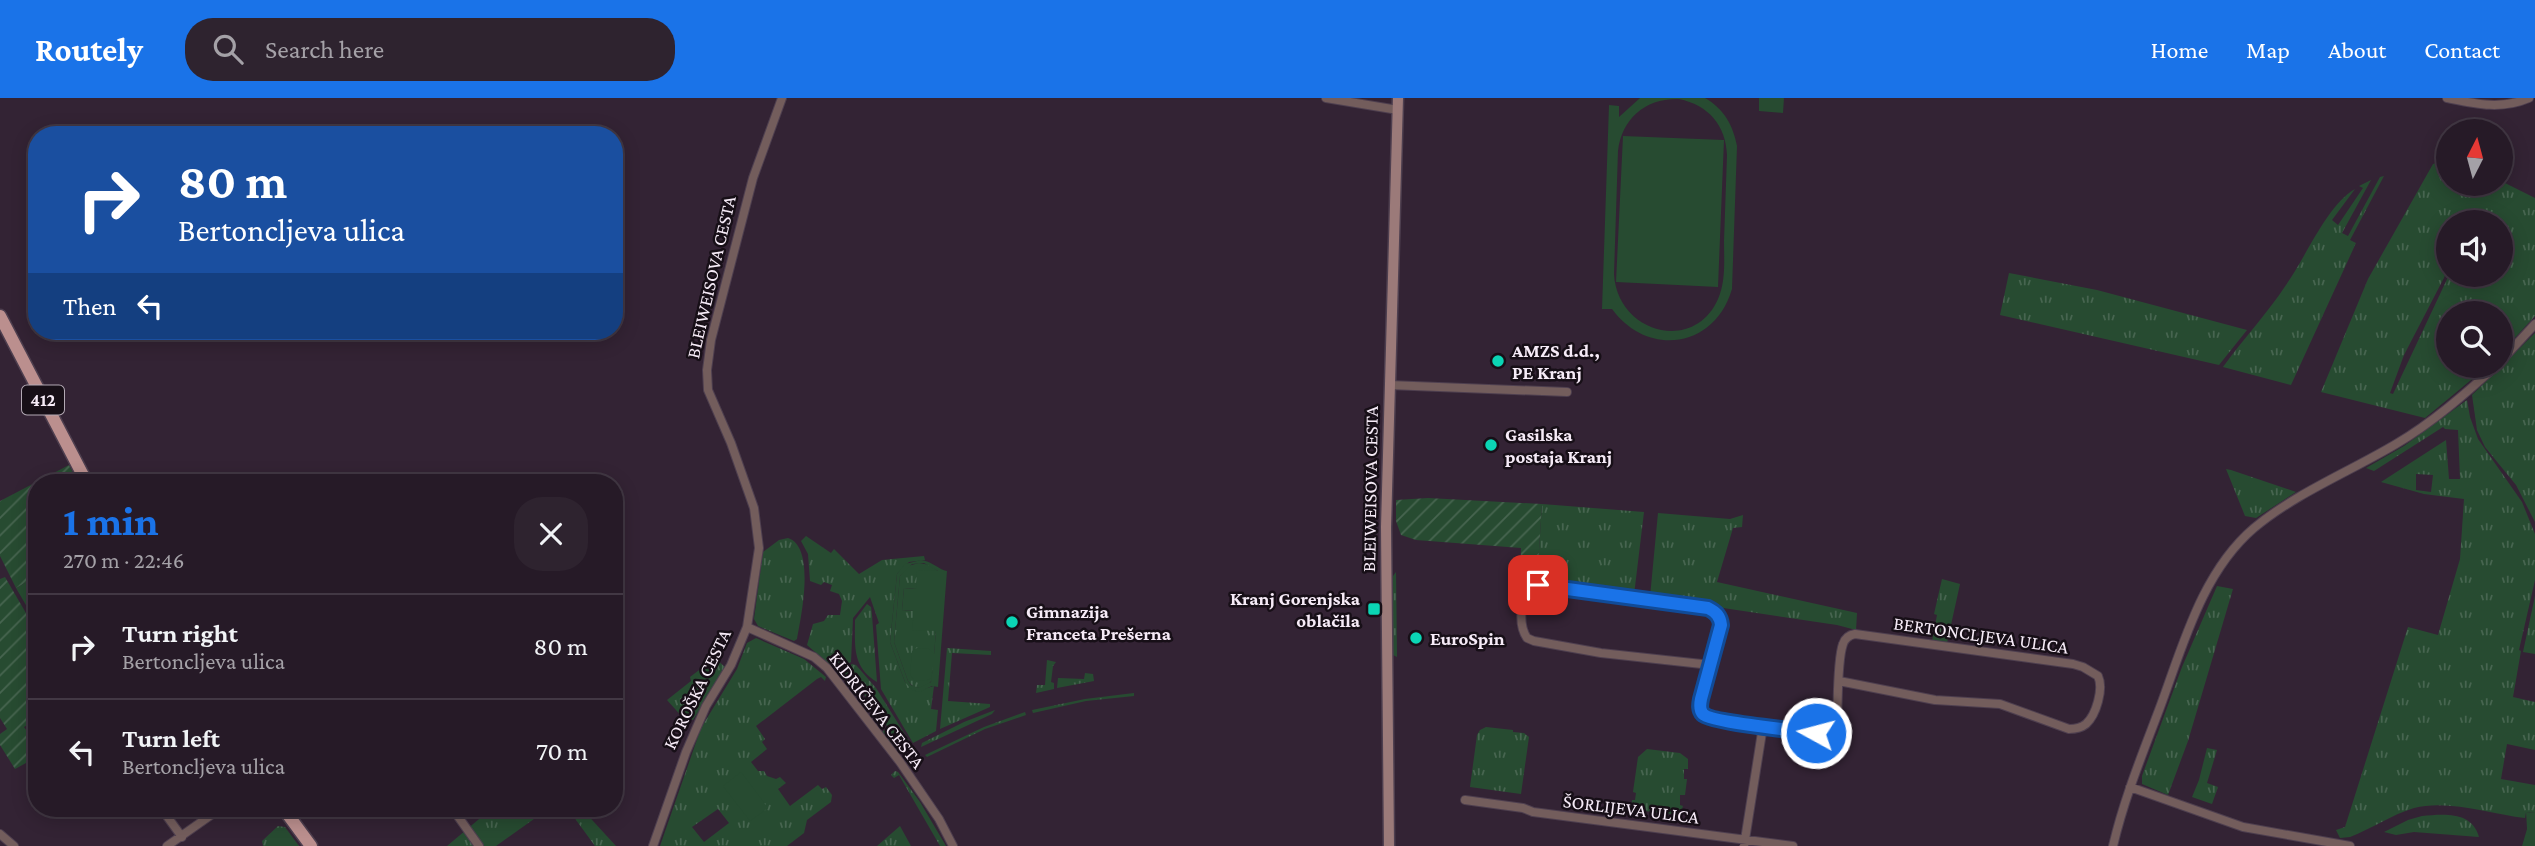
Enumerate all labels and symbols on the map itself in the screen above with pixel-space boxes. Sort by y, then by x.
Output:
north arrow [2436,119,2513,196]
street label: BLEIWEISOVA CESTA [682,194,740,360]
place label: AMZS d.d., PE Kranj [1511,340,1600,384]
marker: AMZS d.d., PE Kranj [1490,353,1506,369]
road number: 412 [22,386,64,414]
street label: BLEIWEISOVA CESTA [1358,406,1382,572]
place label: Gasilska postaja Kranj [1505,424,1612,468]
marker: Gasilska postaja Kranj [1483,437,1499,453]
pin [1508,555,1568,615]
place label: Kranj Gorenjska oblačila [1230,588,1361,631]
place label: Gimnazija Franceta Prešerna [1026,601,1172,644]
marker: Kranj Gorenjska oblačila [1366,601,1382,617]
street label: BERTONCLJEVA ULICA [1892,612,2070,658]
marker: Gimnazija Franceta Prešerna [1004,614,1020,630]
street label: KOROŠKA CESTA [659,625,735,753]
place label: EuroSpin [1430,628,1505,649]
marker: EuroSpin [1408,630,1424,646]
street label: KIDRIČEVA CESTA [825,648,929,773]
position arrow [1779,696,1853,770]
street label: ŠORLIJEVA ULICA [1562,790,1700,828]

